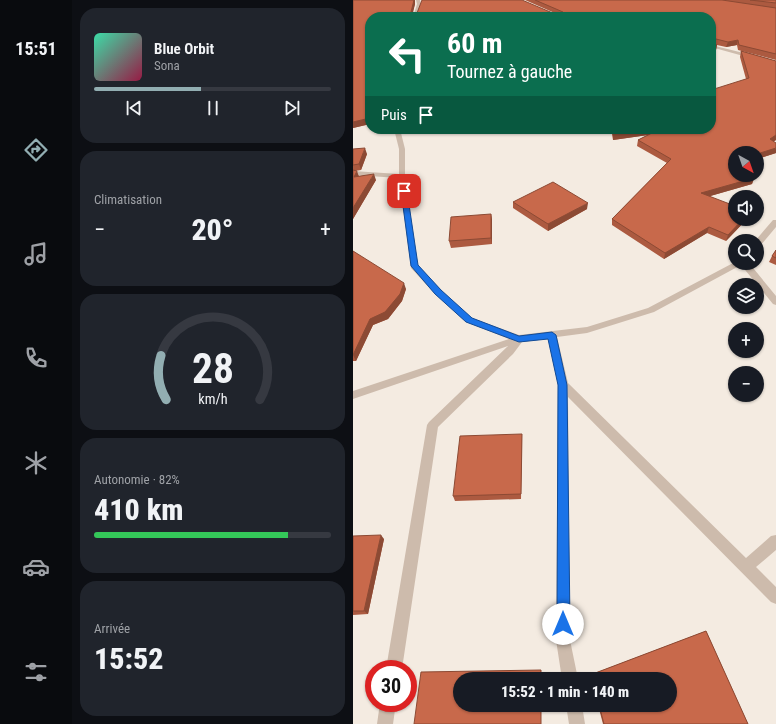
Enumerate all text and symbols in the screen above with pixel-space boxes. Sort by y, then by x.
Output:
text: 60 m [447,27,503,60]
icon: left [381,28,433,80]
text: 15:51 [15,38,57,59]
text: Blue Orbit [154,40,214,58]
text: Sona [154,58,180,73]
text: Tournez à gauche [447,61,572,82]
icon: previous [123,97,145,119]
icon: pause [202,97,224,119]
icon: next [281,97,303,119]
icon: arrive [415,104,437,126]
text: Puis [381,106,407,124]
icon: directions [22,136,50,164]
north arrow [728,146,764,182]
map controls [728,146,764,402]
pin [387,174,421,208]
icon: arrive [393,180,415,202]
button: sound [728,190,764,226]
text: Climatisation [94,192,162,207]
text: 20° [191,212,234,247]
text: − [94,217,105,242]
text: + [320,217,331,242]
button: search [728,234,764,270]
icon: music [22,240,50,268]
button: layers [728,278,764,314]
button: + [728,322,764,358]
icon: phone [22,344,50,372]
text: 28 [191,344,234,393]
button: − [728,366,764,402]
text: km/h [198,391,227,407]
icon: climate [22,449,50,477]
text: Autonomie · 82% [94,472,180,487]
text: 410 km [94,492,183,527]
icon: car [22,553,50,581]
position arrow [542,603,584,645]
text: Arrivée [94,621,130,636]
text: 15:52 [94,641,163,676]
icon: filters [22,658,50,686]
speed limit sign: 30 [365,660,417,712]
text: 15:52 · 1 min · 140 m [501,683,629,701]

